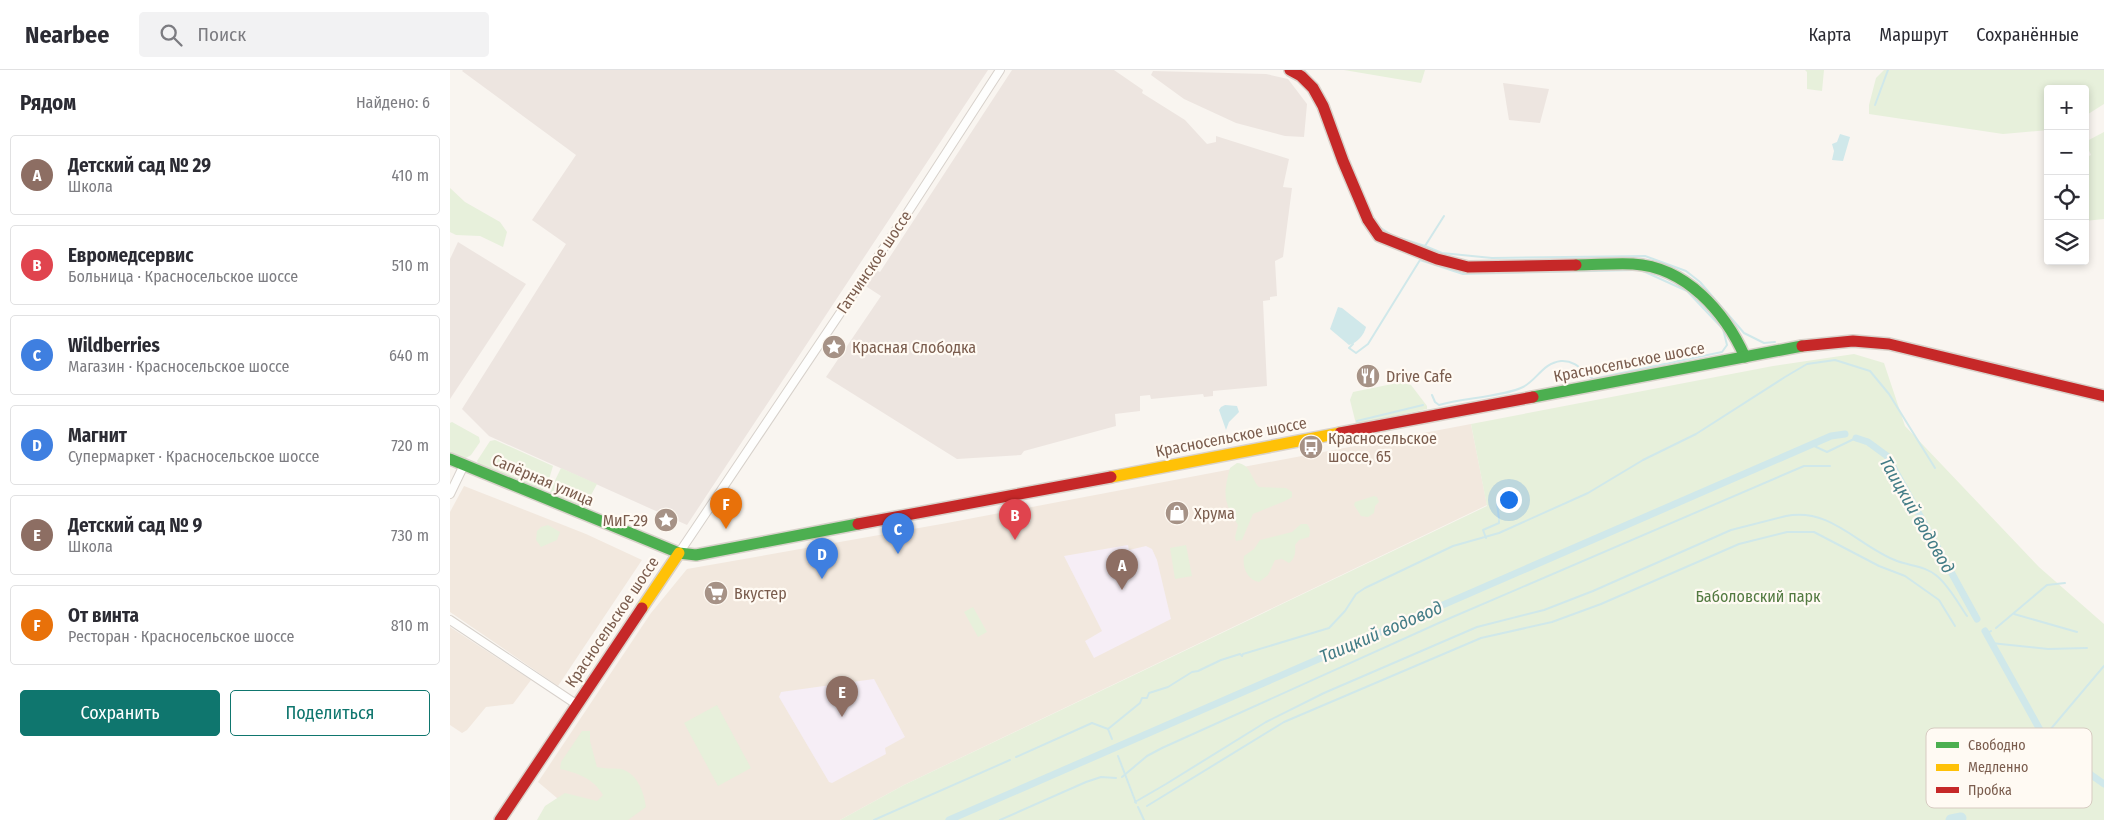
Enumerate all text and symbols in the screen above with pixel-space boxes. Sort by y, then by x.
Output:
search box [139,12,489,57]
text: Nearbee [25,21,109,49]
icon: search [157,21,185,49]
text: Поиск [197,23,246,46]
text: Карта [1808,24,1851,46]
text: Маршрут [1879,24,1948,46]
text: Сохранённые [1976,24,2079,46]
map controls [2044,85,2089,265]
button: + [2044,85,2089,130]
text: Рядом [20,90,76,116]
text: Найдено: 6 [356,93,430,112]
button: − [2044,130,2089,175]
text: Детский сад № 29 [68,154,211,177]
text: A [33,166,41,185]
text: 410 m [391,166,429,185]
button: locate [2044,175,2089,220]
text: Школа [68,177,113,196]
street label: Гатчинское шоссе [833,207,915,317]
button: layers [2044,220,2089,265]
text: Евромедсервис [68,244,193,267]
text: B [33,256,41,275]
text: 510 m [392,256,429,275]
text: Больница · Красносельское шоссе [68,267,298,286]
text: Wildberries [68,334,160,357]
place icon: Красная Слободка [821,334,847,360]
place label: Красная Слободка [852,338,976,357]
street label: Красносельское шоссе [1552,338,1706,386]
text: C [33,346,41,365]
text: 640 m [389,346,429,365]
text: Магазин · Красносельское шоссе [68,357,289,376]
restaurant icon: Drive Cafe [1355,363,1381,389]
place label: Drive Cafe [1386,367,1452,386]
street label: Красносельское шоссе [1154,413,1308,461]
text: Магнит [68,424,127,447]
place label: Красносельское шоссе, 65 [1328,429,1437,466]
bus stop icon: Красносельское шоссе, 65 [1298,434,1324,460]
text: D [32,436,42,455]
text: 720 m [391,436,429,455]
text: Супермаркет · Красносельское шоссе [68,447,319,466]
street label: Сапёрная улица [489,450,597,510]
water label: Таицкий водовод [1875,453,1959,577]
your location [1496,487,1522,513]
pin: F [710,488,742,529]
pin: B [999,499,1031,540]
shop icon: Хрума [1164,500,1190,526]
place label: Хрума [1194,504,1235,523]
place icon: МиГ-29 [653,507,679,533]
place label: МиГ-29 [603,511,648,530]
pin: C [882,513,914,554]
text: Детский сад № 9 [68,514,202,537]
text: E [33,526,41,545]
text: 730 m [391,526,429,545]
text: Школа [68,537,113,556]
pin: D [806,538,838,579]
pin: A [1106,549,1138,590]
street label: Красносельское шоссе [561,553,663,691]
supermarket icon: Вкустер [703,580,729,606]
place label: Вкустер [734,584,787,603]
park label: Баболовский парк [1695,587,1821,606]
water label: Таицкий водовод [1316,596,1446,668]
text: От винта [68,604,139,627]
text: F [33,616,41,635]
text: 810 m [391,616,429,635]
text: Ресторан · Красносельское шоссе [68,627,294,646]
pin: E [826,676,858,717]
button: Сохранить [20,690,220,736]
button: Поделиться [230,690,430,736]
legend [1926,728,2092,808]
text: Свободно [1968,737,2026,754]
text: Медленно [1968,759,2028,776]
text: Пробка [1968,782,2012,799]

